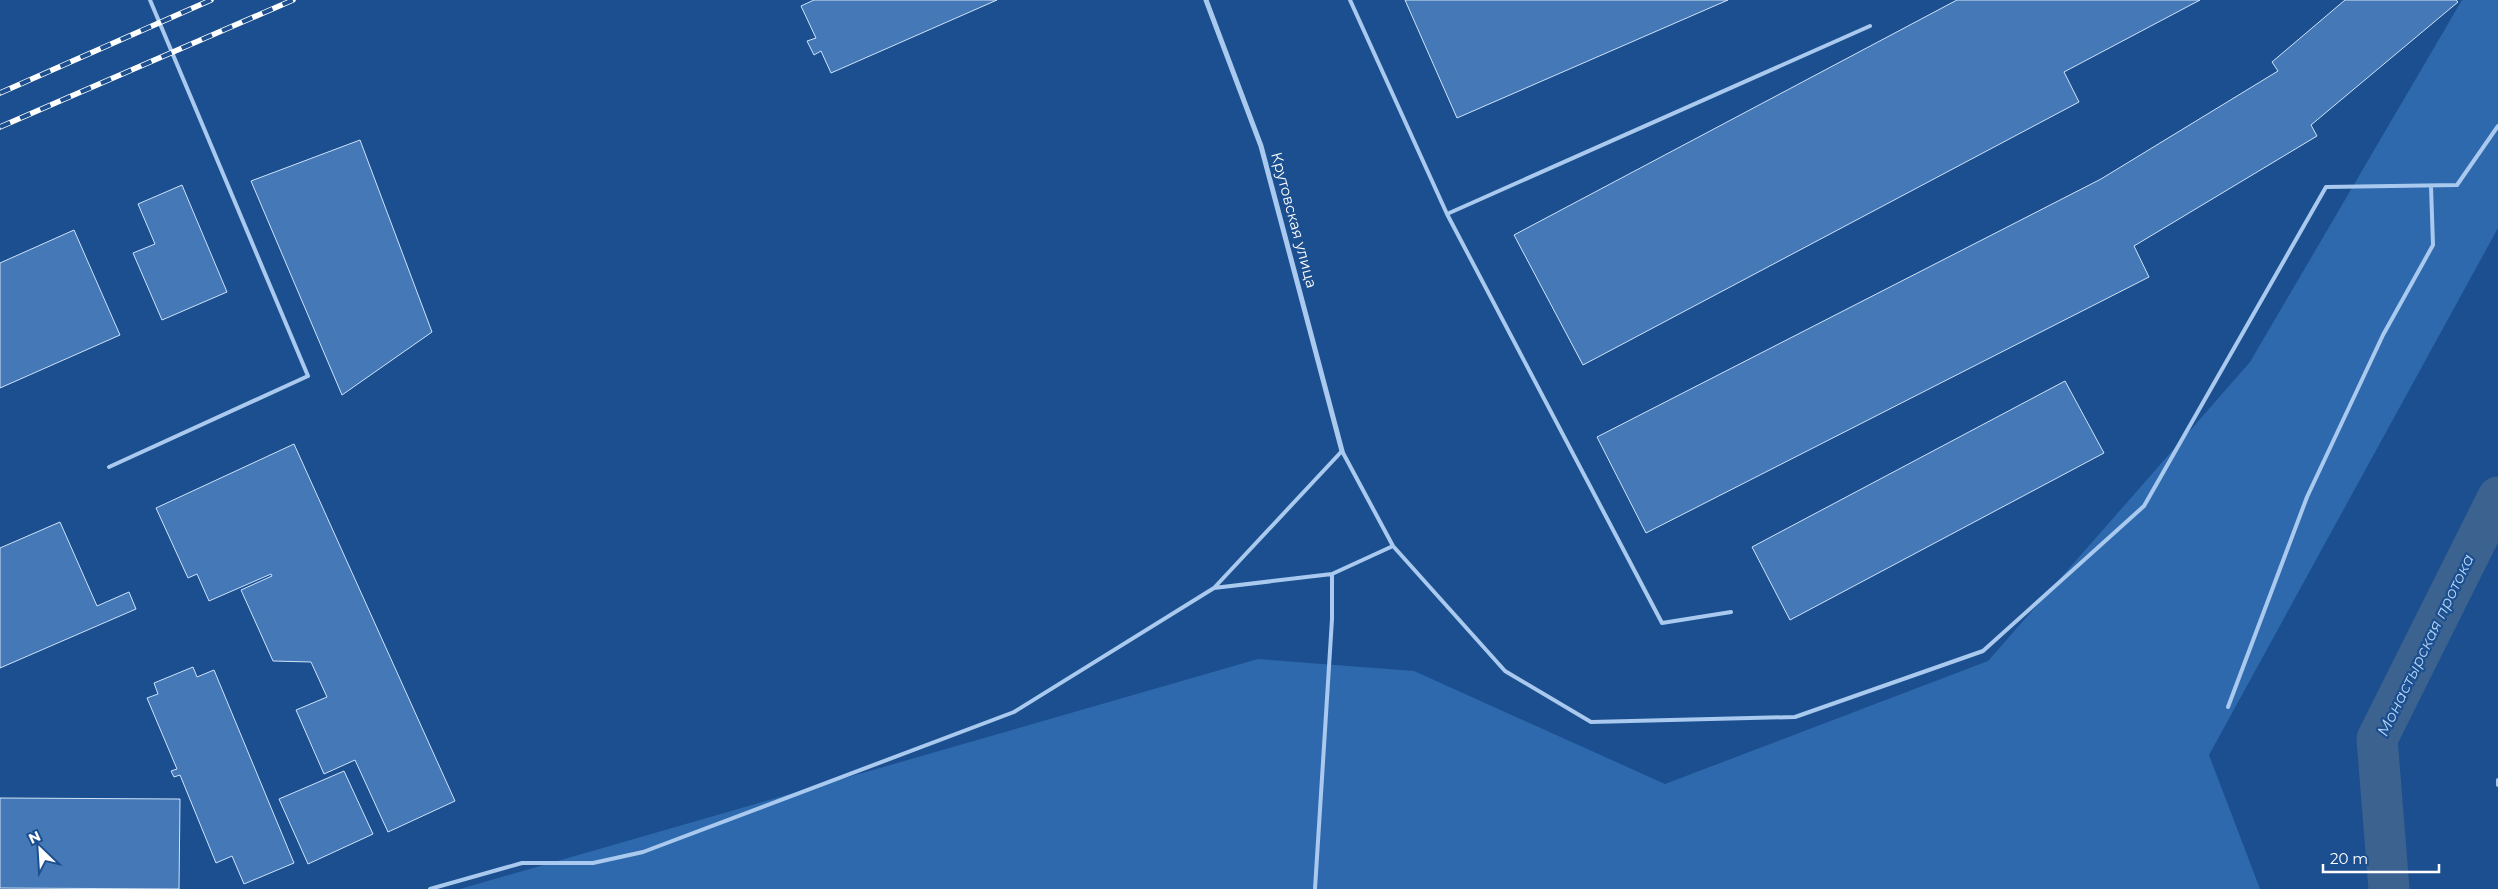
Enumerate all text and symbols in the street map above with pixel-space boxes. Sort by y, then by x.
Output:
street label: Крутовская улица [1267,150,1322,290]
water label: Монастырская протока [2373,551,2478,739]
north arrow [15,824,65,874]
text: N [26,827,43,848]
scale bar [2323,842,2439,874]
text: 20 m [2330,849,2368,868]

